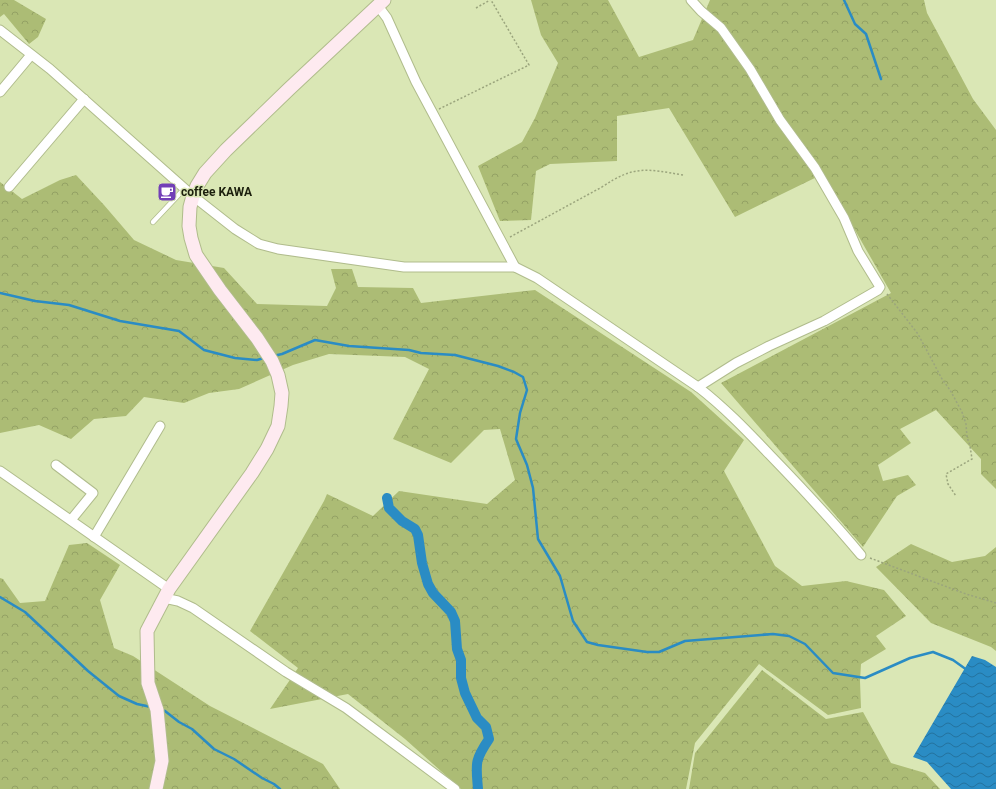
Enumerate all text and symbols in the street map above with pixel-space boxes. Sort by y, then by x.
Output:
cafe icon: coffee KAWA [156,181,178,203]
place label: coffee KAWA [181,185,253,199]

